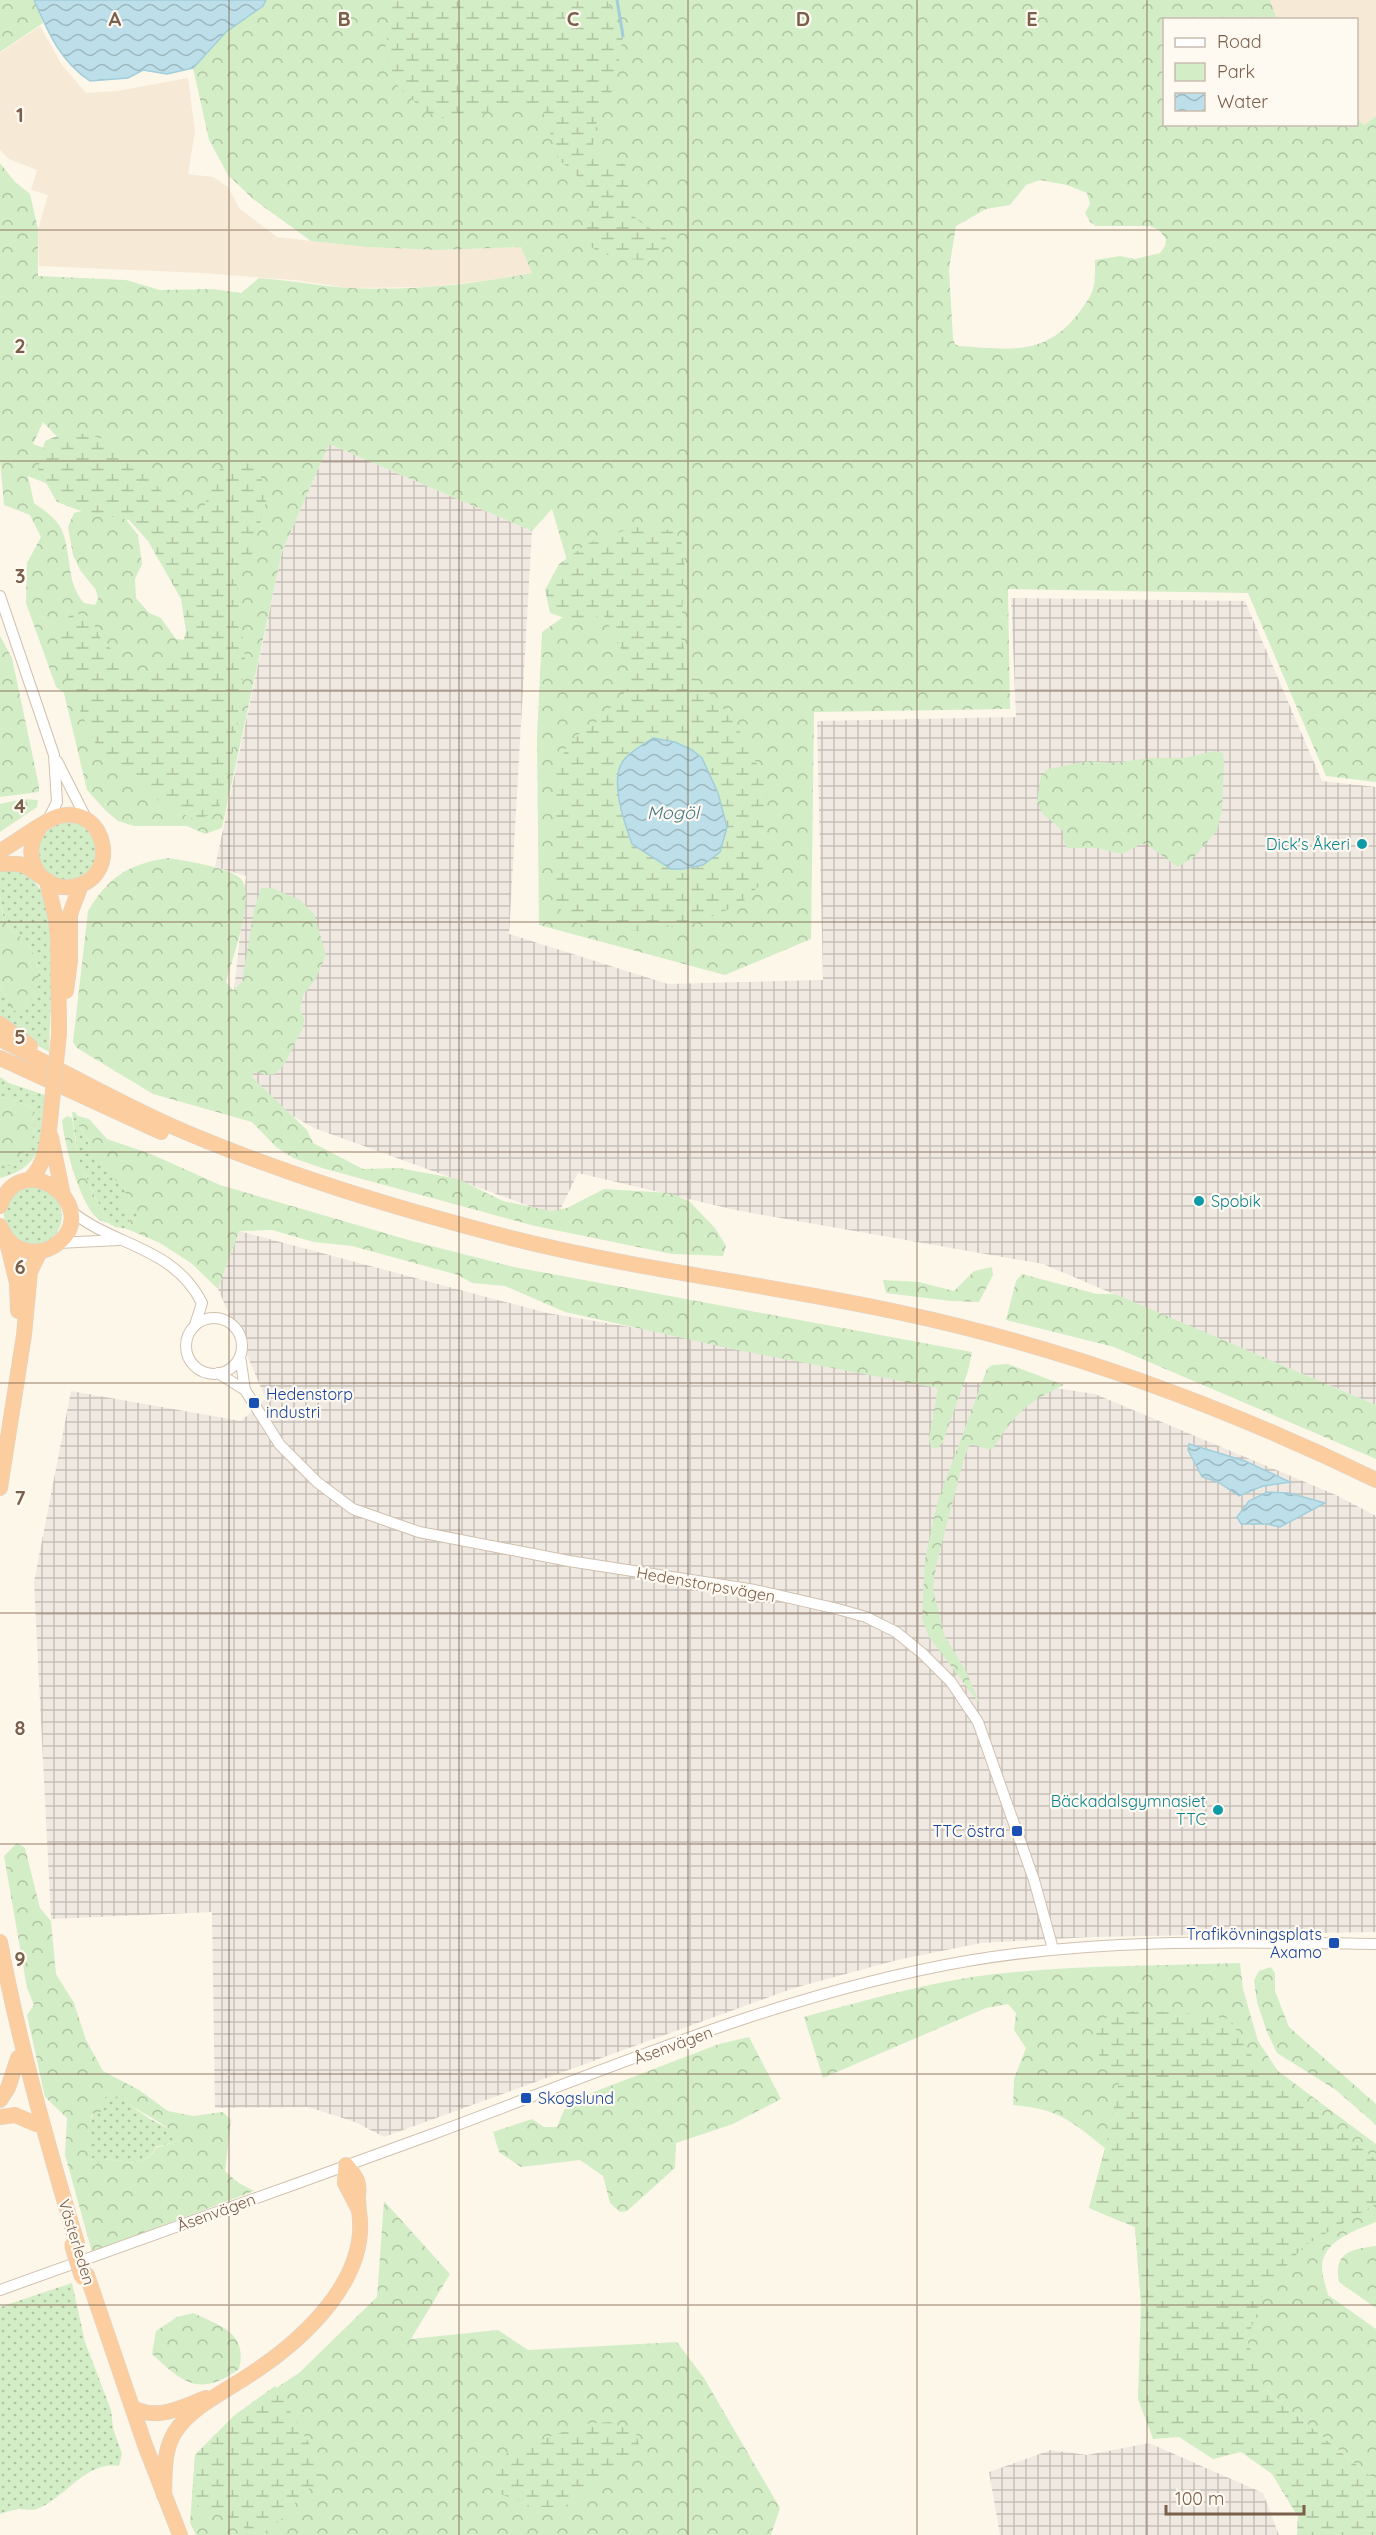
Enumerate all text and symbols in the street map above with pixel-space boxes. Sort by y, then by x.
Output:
text: A [109,6,122,31]
text: B [337,6,351,31]
text: C [567,6,580,31]
text: D [796,6,810,31]
text: E [1026,6,1038,31]
legend [1163,18,1358,126]
text: Road [1217,30,1262,53]
text: Park [1217,60,1255,83]
text: Water [1217,90,1268,113]
text: 1 [16,102,24,127]
text: 2 [14,333,26,358]
text: 3 [15,563,25,588]
text: 4 [14,793,26,818]
water label: Mogöl [647,801,701,824]
place label: Dick's Åkeri [1266,834,1350,854]
marker: Dick's Åkeri [1355,837,1369,851]
text: 5 [14,1024,26,1049]
place label: Spobik [1211,1191,1261,1211]
marker: Spobik [1192,1194,1206,1208]
text: 6 [14,1254,26,1279]
place label: Hedenstorp industri [266,1384,353,1422]
marker: Hedenstorp industri [247,1396,261,1410]
text: 7 [15,1485,26,1510]
street label: Hedenstorpsvägen [635,1562,777,1606]
text: 8 [15,1715,26,1740]
place label: Bäckadalsgymnasiet TTC [1051,1791,1206,1829]
marker: Bäckadalsgymnasiet TTC [1211,1803,1225,1817]
place label: TTC östra [932,1821,1005,1841]
marker: TTC östra [1010,1824,1024,1838]
place label: Trafikövningsplats Axamo [1186,1924,1322,1962]
marker: Trafikövningsplats Axamo [1327,1936,1341,1950]
text: 9 [14,1946,26,1971]
street label: Åsenvägen [631,2022,715,2068]
place label: Skogslund [538,2088,614,2108]
marker: Skogslund [519,2091,533,2105]
street label: Åsenvägen [174,2189,258,2235]
street label: Västerleden [54,2197,100,2287]
scale bar [1166,2478,1304,2516]
text: 100 m [1175,2487,1224,2510]

